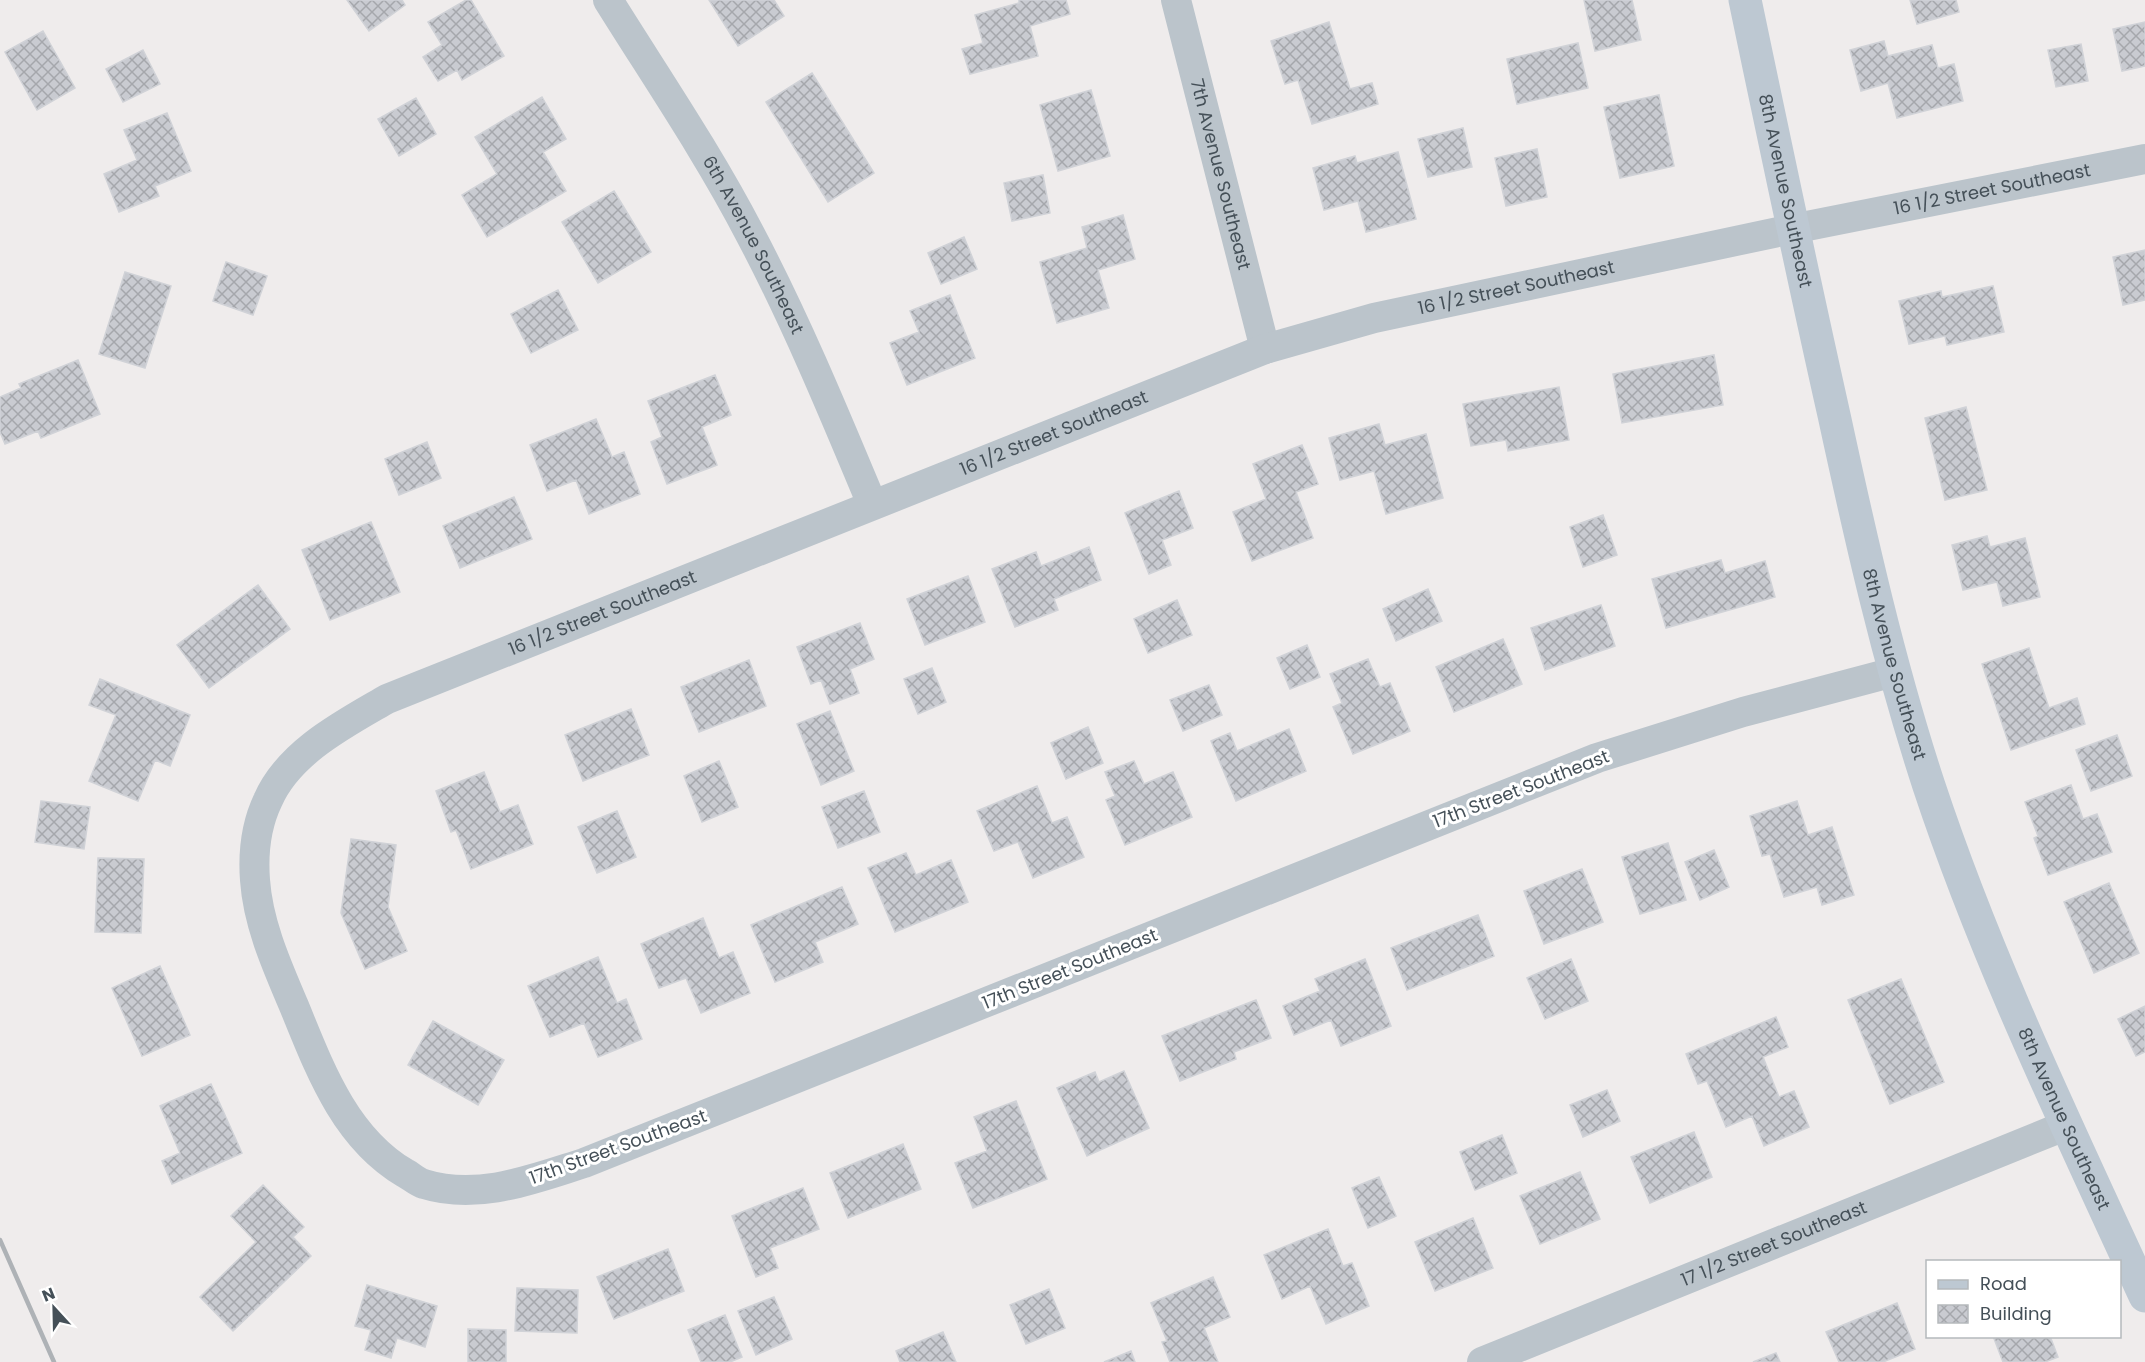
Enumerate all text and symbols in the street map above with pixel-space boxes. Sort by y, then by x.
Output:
street label: 7th Avenue Southeast [1185,76,1257,272]
street label: 8th Avenue Southeast [1753,92,1819,290]
street label: 6th Avenue Southeast [697,151,810,338]
street label: 16 1/2 Street Southeast [1891,157,2093,221]
street label: 16 1/2 Street Southeast [1416,254,1617,320]
street label: 16 1/2 Street Southeast [956,384,1151,481]
street label: 16 1/2 Street Southeast [505,564,700,661]
street label: 8th Avenue Southeast [1857,566,1933,763]
street label: 17th Street Southeast [1429,743,1613,834]
street label: 17th Street Southeast [978,922,1161,1015]
street label: 8th Avenue Southeast [2012,1024,2117,1214]
street label: 17th Street Southeast [526,1103,710,1190]
street label: 17 1/2 Street Southeast [1677,1194,1870,1292]
legend [1926,1260,2121,1338]
text: Road [1980,1271,2027,1296]
north arrow [24,1278,84,1338]
text: N [39,1282,58,1307]
text: Building [1980,1301,2052,1326]

